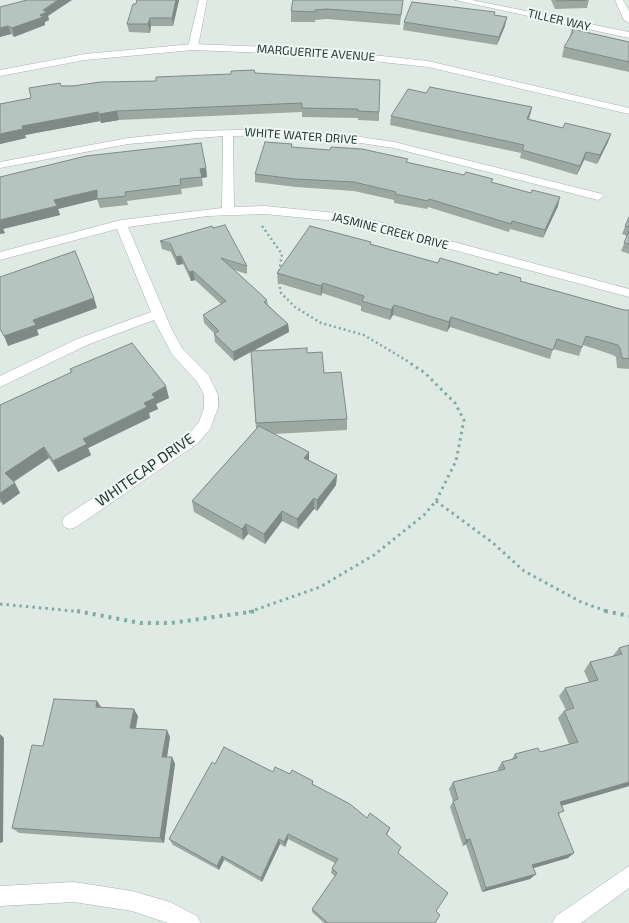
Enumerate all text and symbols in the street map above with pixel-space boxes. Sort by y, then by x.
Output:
street label: TILLER WAY [526,6,592,34]
street label: MARGUERITE AVENUE [256,42,376,64]
street label: WHITE WATER DRIVE [244,125,358,147]
street label: JASMINE CREEK DRIVE [330,210,450,252]
street label: WHITECAP DRIVE [92,429,198,511]

